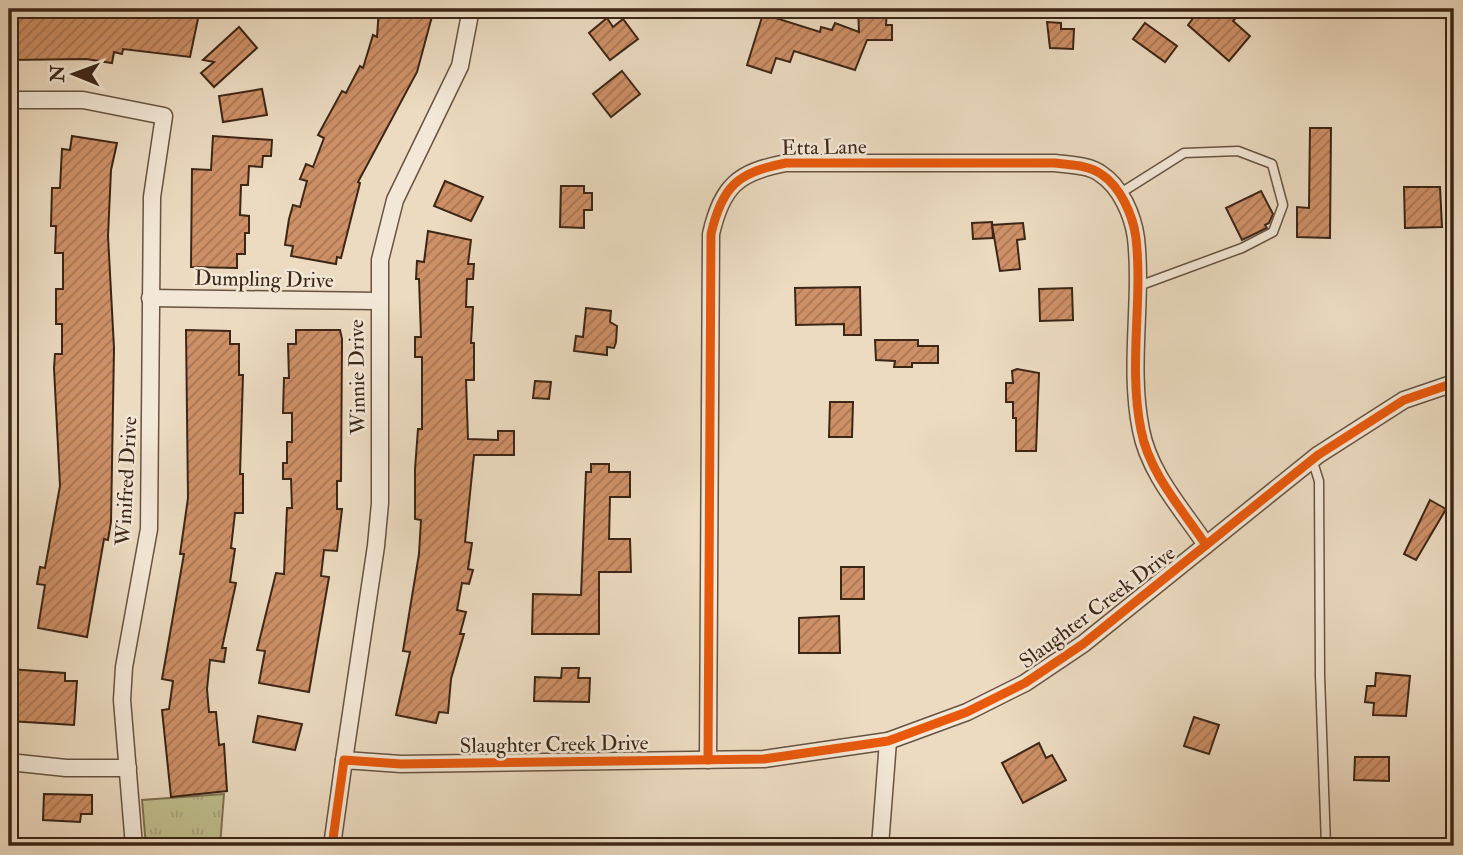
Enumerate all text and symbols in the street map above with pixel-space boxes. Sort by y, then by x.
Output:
north arrow [38,38,108,108]
text: N [46,64,70,83]
street label: Etta Lane [781,133,867,162]
street label: Dumpling Drive [194,265,334,294]
street label: Winnie Drive [343,319,372,436]
street label: Winifred Drive [110,415,143,547]
street label: Slaughter Creek Drive [1014,540,1181,675]
street label: Slaughter Creek Drive [459,729,649,760]

